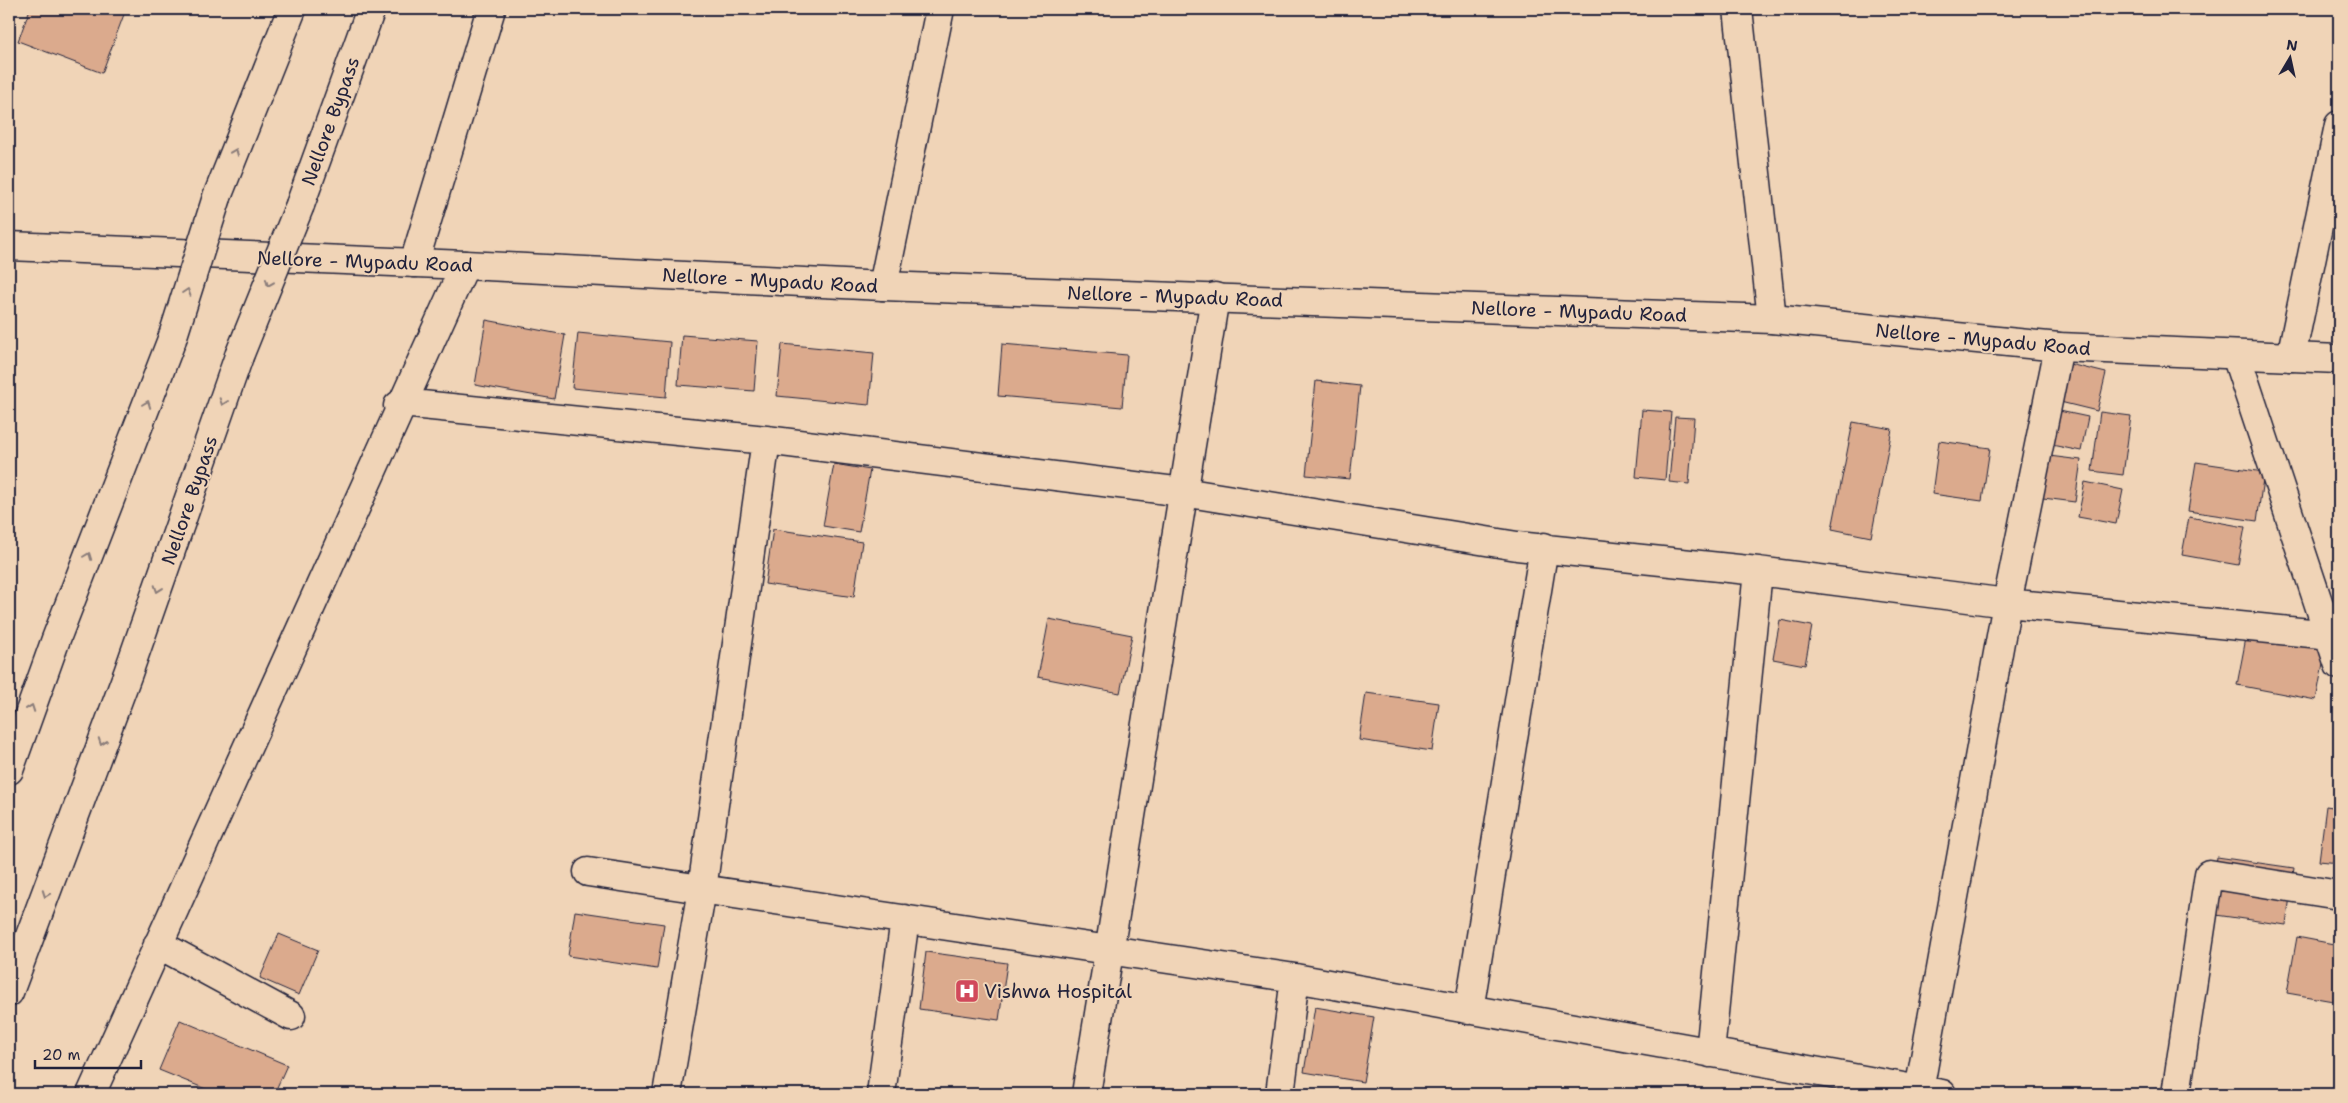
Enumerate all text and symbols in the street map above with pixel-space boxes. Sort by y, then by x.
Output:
north arrow [2266,32,2316,82]
text: N [2285,35,2299,55]
street label: Nellore Bypass [296,53,365,189]
one-way arrow [229,148,239,157]
street label: Nellore - Mypadu Road [256,245,474,278]
street label: Nellore - Mypadu Road [661,262,879,299]
one-way arrow [264,278,275,287]
street label: Nellore - Mypadu Road [1066,280,1284,313]
one-way arrow [181,289,191,297]
street label: Nellore - Mypadu Road [1470,295,1688,328]
street label: Nellore - Mypadu Road [1874,318,2092,361]
one-way arrow [219,398,229,406]
one-way arrow [141,400,151,409]
street label: Nellore Bypass [156,432,223,568]
one-way arrow [82,552,92,560]
one-way arrow [153,584,163,592]
one-way arrow [25,704,35,713]
one-way arrow [98,737,108,745]
one-way arrow [41,889,52,898]
hospital icon: Vishwa Hospital [954,978,980,1004]
place label: Vishwa Hospital [984,979,1132,1004]
scale bar [35,1038,141,1070]
text: 20 m [42,1045,81,1065]

